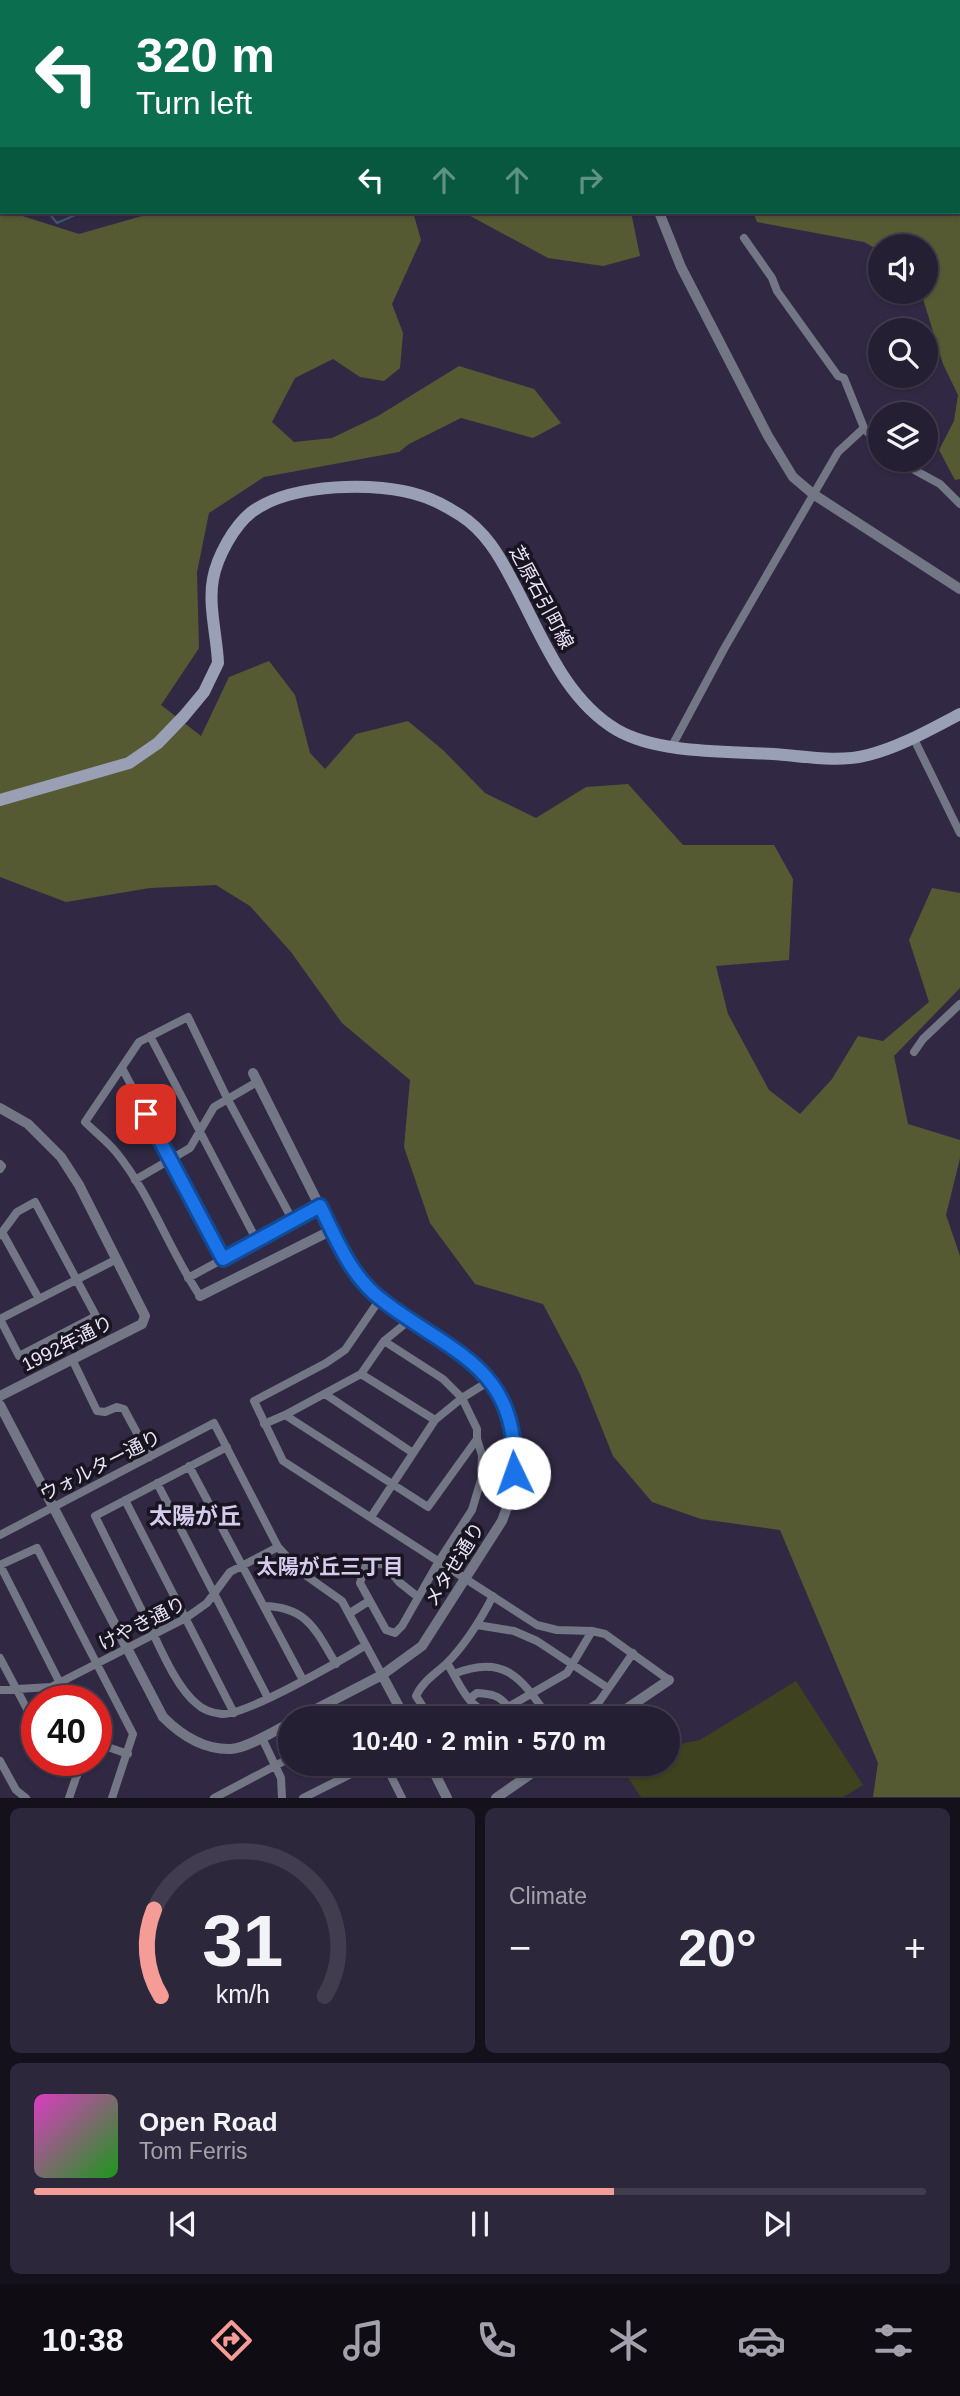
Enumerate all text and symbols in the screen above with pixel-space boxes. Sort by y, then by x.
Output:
icon: left [21,28,112,119]
text: 320 m [136,28,275,82]
text: Turn left [136,85,252,121]
icon: left [352,161,390,199]
icon: ahead [425,161,463,199]
icon: ahead [498,161,536,199]
icon: right [571,161,609,199]
map controls [868,234,938,472]
button: sound [868,234,938,304]
button: search [868,318,938,388]
button: layers [868,402,938,472]
street label: 芝原石引町線 [506,542,578,652]
pin [116,1084,176,1144]
icon: arrive [127,1095,165,1133]
street label: 1992年通り [18,1312,116,1375]
street label: ウォルター通り [36,1426,164,1505]
position arrow [477,1436,551,1510]
district label: 太陽が丘 [149,1503,241,1529]
street label: メタせ通り [420,1518,489,1610]
district label: 太陽が丘三丁目 [257,1555,404,1578]
street label: けやき通り [95,1593,189,1654]
speed limit sign: 40 [21,1685,112,1776]
text: 10:40 · 2 min · 570 m [352,1726,606,1756]
text: Climate [509,1883,587,1909]
text: 31 [202,1901,283,1982]
text: 20° [678,1919,757,1977]
text: − [509,1927,531,1969]
text: + [904,1927,926,1969]
text: km/h [215,1980,270,2008]
text: Open Road [139,2107,278,2137]
text: Tom Ferris [139,2138,248,2164]
icon: previous [164,2205,202,2243]
icon: pause [461,2205,499,2243]
icon: next [758,2205,796,2243]
icon: directions [207,2316,256,2365]
icon: music [339,2316,388,2365]
icon: phone [472,2316,521,2365]
icon: climate [604,2316,653,2365]
icon: car [737,2316,786,2365]
icon: filters [869,2316,918,2365]
text: 10:38 [42,2322,124,2358]

